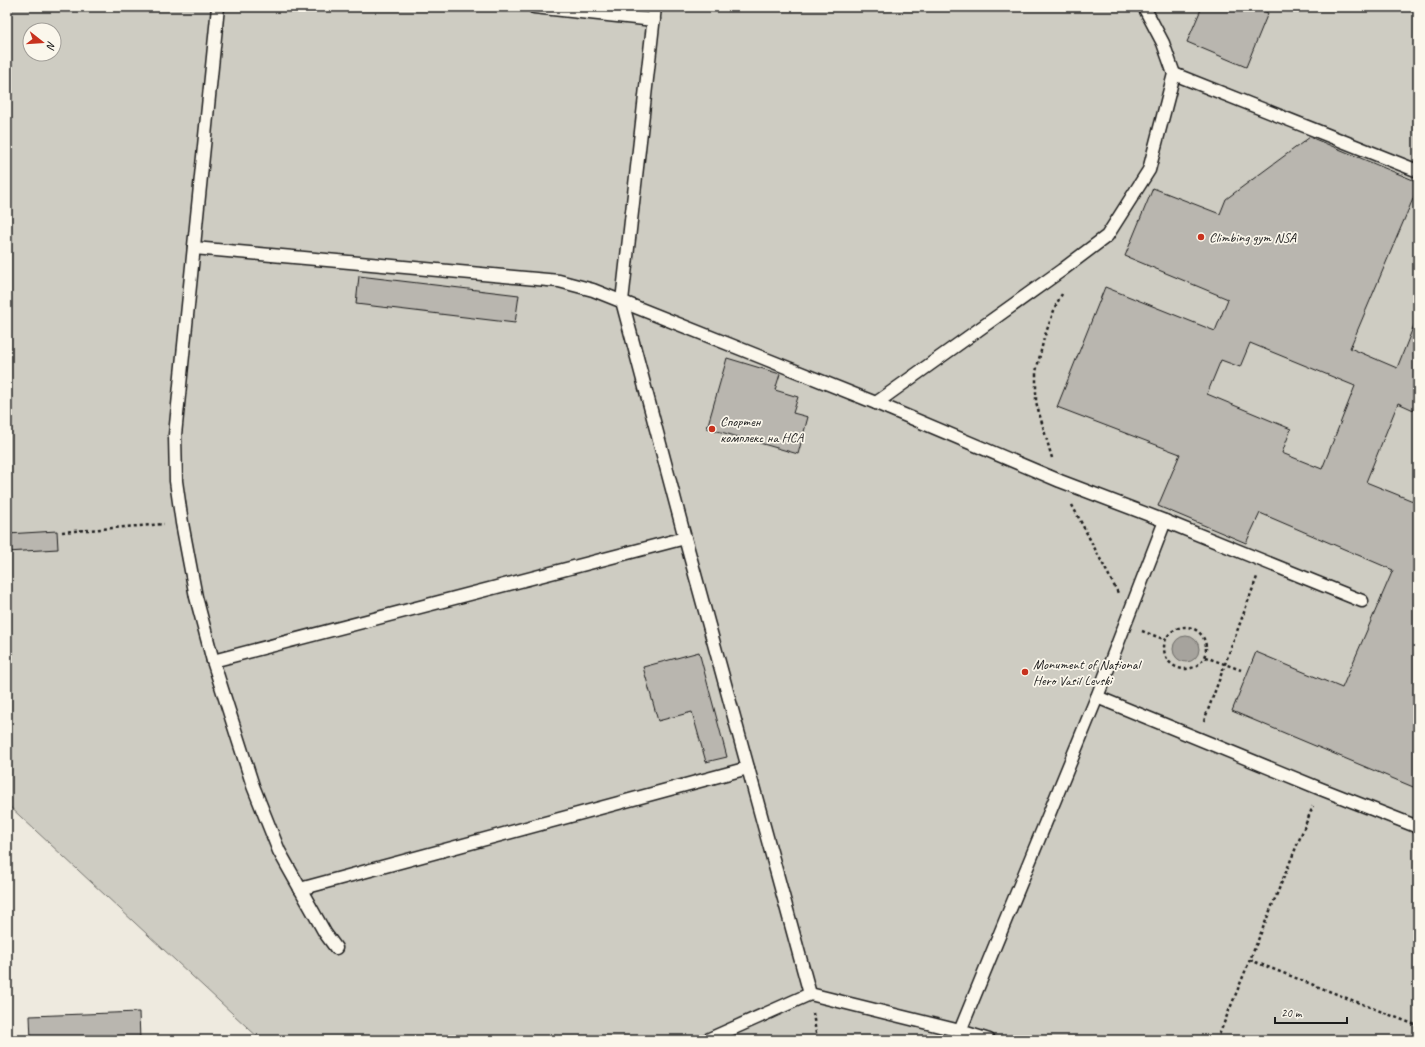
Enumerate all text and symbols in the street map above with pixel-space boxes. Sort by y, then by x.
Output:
north arrow [22,22,62,62]
text: N [43,40,59,52]
place label: Climbing gym NSA [1209,229,1297,246]
marker: Climbing gym NSA [1196,232,1206,242]
place label: Спортен комплекс на НСА [720,413,804,446]
marker: Спортен комплекс на НСА [707,424,717,434]
place label: Monument of National Hero Vasil Levski [1033,656,1142,689]
marker: Monument of National Hero Vasil Levski [1020,667,1030,677]
scale bar [1275,999,1347,1025]
text: 20 m [1281,1005,1303,1021]

